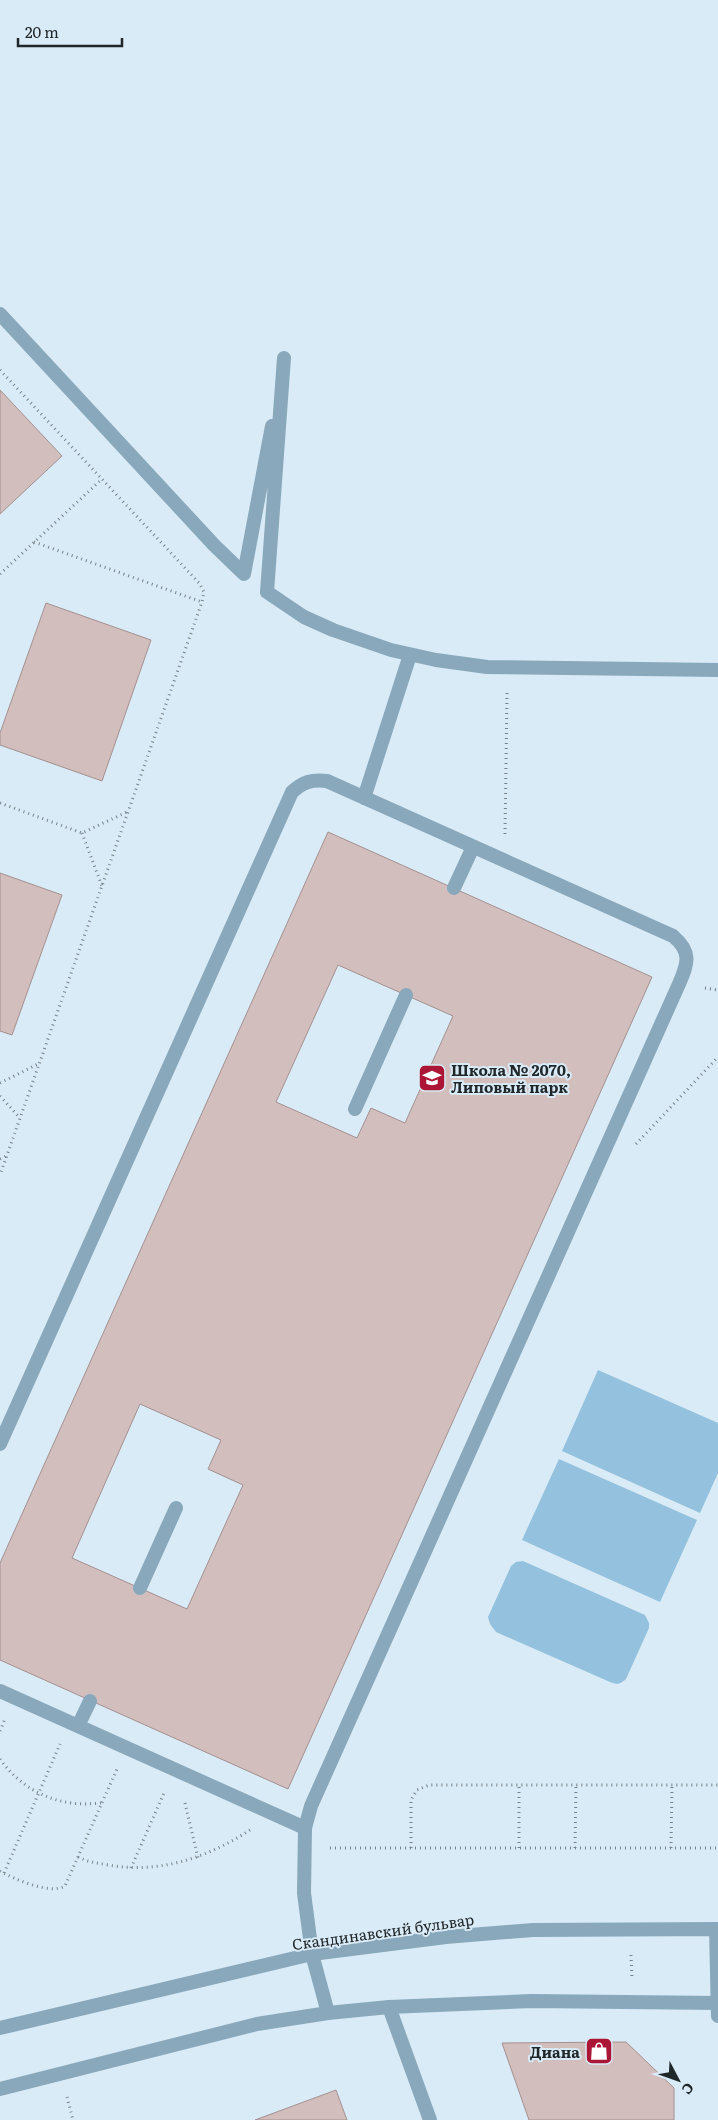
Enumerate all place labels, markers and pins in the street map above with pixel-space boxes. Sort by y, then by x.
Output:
place label: Школа № 2070, Липовый парк [451,1058,571,1098]
school or university icon: Школа № 2070, Липовый парк [417,1063,447,1093]
shop icon: Диана [584,2036,614,2066]
place label: Диана [530,2040,580,2063]

